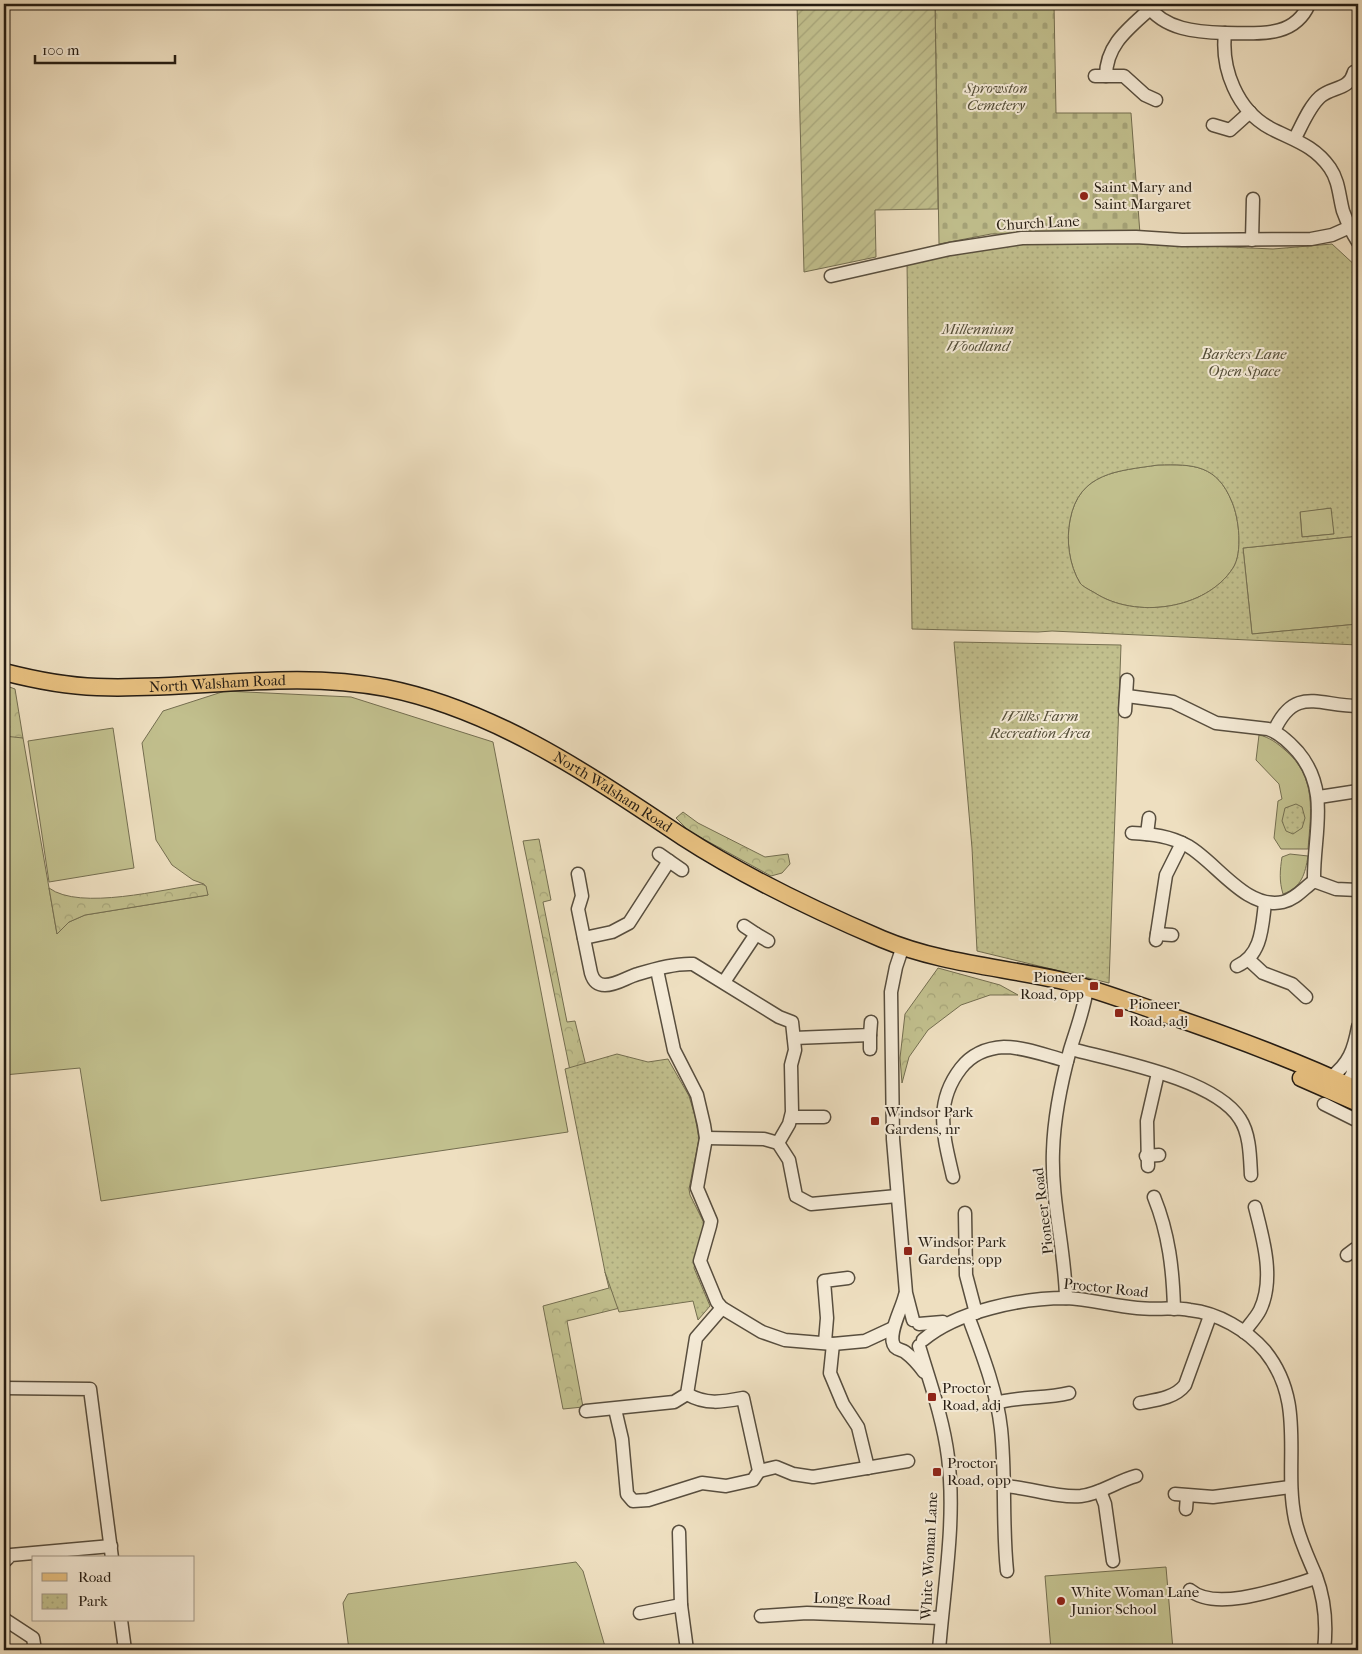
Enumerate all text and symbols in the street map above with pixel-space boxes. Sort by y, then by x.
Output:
scale bar [35,32,175,64]
text: 100 m [42,41,80,59]
park label: Sprowston Cemetery [963,79,1028,114]
place label: Saint Mary and Saint Margaret [1094,178,1193,213]
marker: Saint Mary and Saint Margaret [1078,190,1090,202]
street label: Church Lane [996,212,1081,234]
park label: Millennium Woodland [941,320,1014,355]
park label: Barkers Lane Open Space [1201,345,1287,380]
street label: North Walsham Road [149,671,287,696]
park label: Wilks Farm Recreation Area [989,707,1091,742]
street label: North Walsham Road [550,748,676,837]
place label: Pioneer Road, opp [1020,968,1085,1003]
marker: Pioneer Road, opp [1088,980,1100,992]
place label: Pioneer Road, adj [1129,995,1188,1030]
marker: Pioneer Road, adj [1113,1007,1125,1019]
place label: Windsor Park Gardens, nr [884,1103,974,1138]
marker: Windsor Park Gardens, nr [869,1115,881,1127]
street label: Pioneer Road [1029,1166,1057,1255]
place label: Windsor Park Gardens, opp [917,1233,1007,1268]
marker: Windsor Park Gardens, opp [902,1245,914,1257]
street label: Proctor Road [1063,1275,1150,1302]
place label: Proctor Road, adj [942,1379,1001,1414]
marker: Proctor Road, adj [926,1391,938,1403]
place label: Proctor Road, opp [947,1454,1011,1489]
marker: Proctor Road, opp [931,1466,943,1478]
street label: White Woman Lane [917,1491,941,1621]
legend [32,1556,195,1622]
text: Road [78,1568,112,1586]
place label: White Woman Lane Junior School [1070,1583,1200,1618]
street label: Longe Road [813,1589,892,1609]
text: Park [78,1592,108,1610]
marker: White Woman Lane Junior School [1055,1595,1067,1607]

